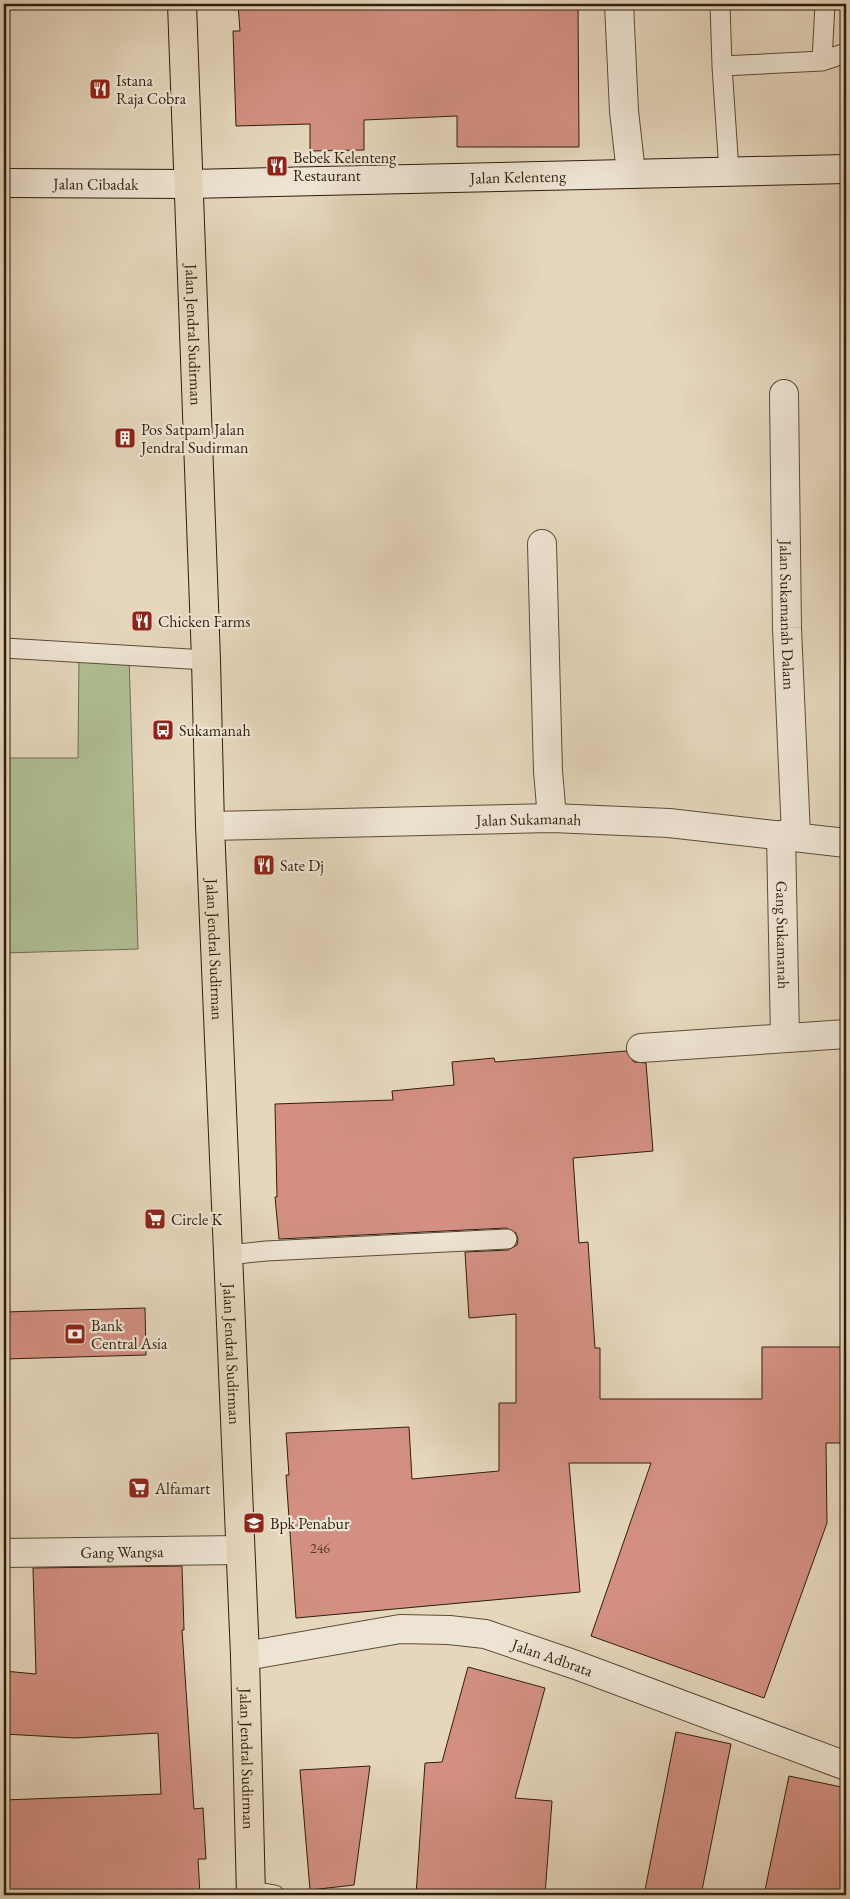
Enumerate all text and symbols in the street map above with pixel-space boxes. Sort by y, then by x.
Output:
place label: Istana Raja Cobra [116,70,187,109]
restaurant icon: Istana Raja Cobra [88,77,112,101]
place label: Bebek Kelenteng Restaurant [293,147,397,186]
restaurant icon: Bebek Kelenteng Restaurant [265,154,289,178]
street label: Jalan Kelenteng [468,165,567,189]
street label: Jalan Cibadak [51,173,139,195]
street label: Jalan Jendral Sudirman [180,262,207,406]
place label: Pos Satpam Jalan Jendral Sudirman [139,419,249,458]
building icon: Pos Satpam Jalan Jendral Sudirman [113,426,137,450]
street label: Jalan Sukamanah Dalam [775,538,800,691]
restaurant icon: Chicken Farms [130,609,154,633]
place label: Chicken Farms [158,611,250,632]
bus stop icon: Sukamanah [151,718,175,742]
place label: Sukamanah [179,720,251,741]
street label: Jalan Sukamanah [474,808,582,831]
restaurant icon: Sate Dj [252,853,276,877]
place label: Sate Dj [280,855,324,876]
street label: Jalan Jendral Sudirman [201,876,228,1021]
street label: Gang Sukamanah [771,881,794,989]
supermarket icon: Circle K [143,1207,167,1231]
place label: Circle K [171,1209,223,1230]
street label: Jalan Jendral Sudirman [218,1281,245,1426]
place label: Bank Central Asia [91,1315,168,1354]
bank icon: Bank Central Asia [63,1322,87,1346]
supermarket icon: Alfamart [127,1476,151,1500]
place label: Alfamart [154,1478,210,1499]
school or university icon: Bpk Penabur [242,1511,266,1535]
place label: Bpk Penabur [270,1513,350,1534]
house number: 246 [310,1539,330,1557]
street label: Gang Wangsa [80,1541,164,1563]
street label: Jalan Adbrata [507,1633,596,1682]
street label: Jalan Jendral Sudirman [235,1686,259,1830]

